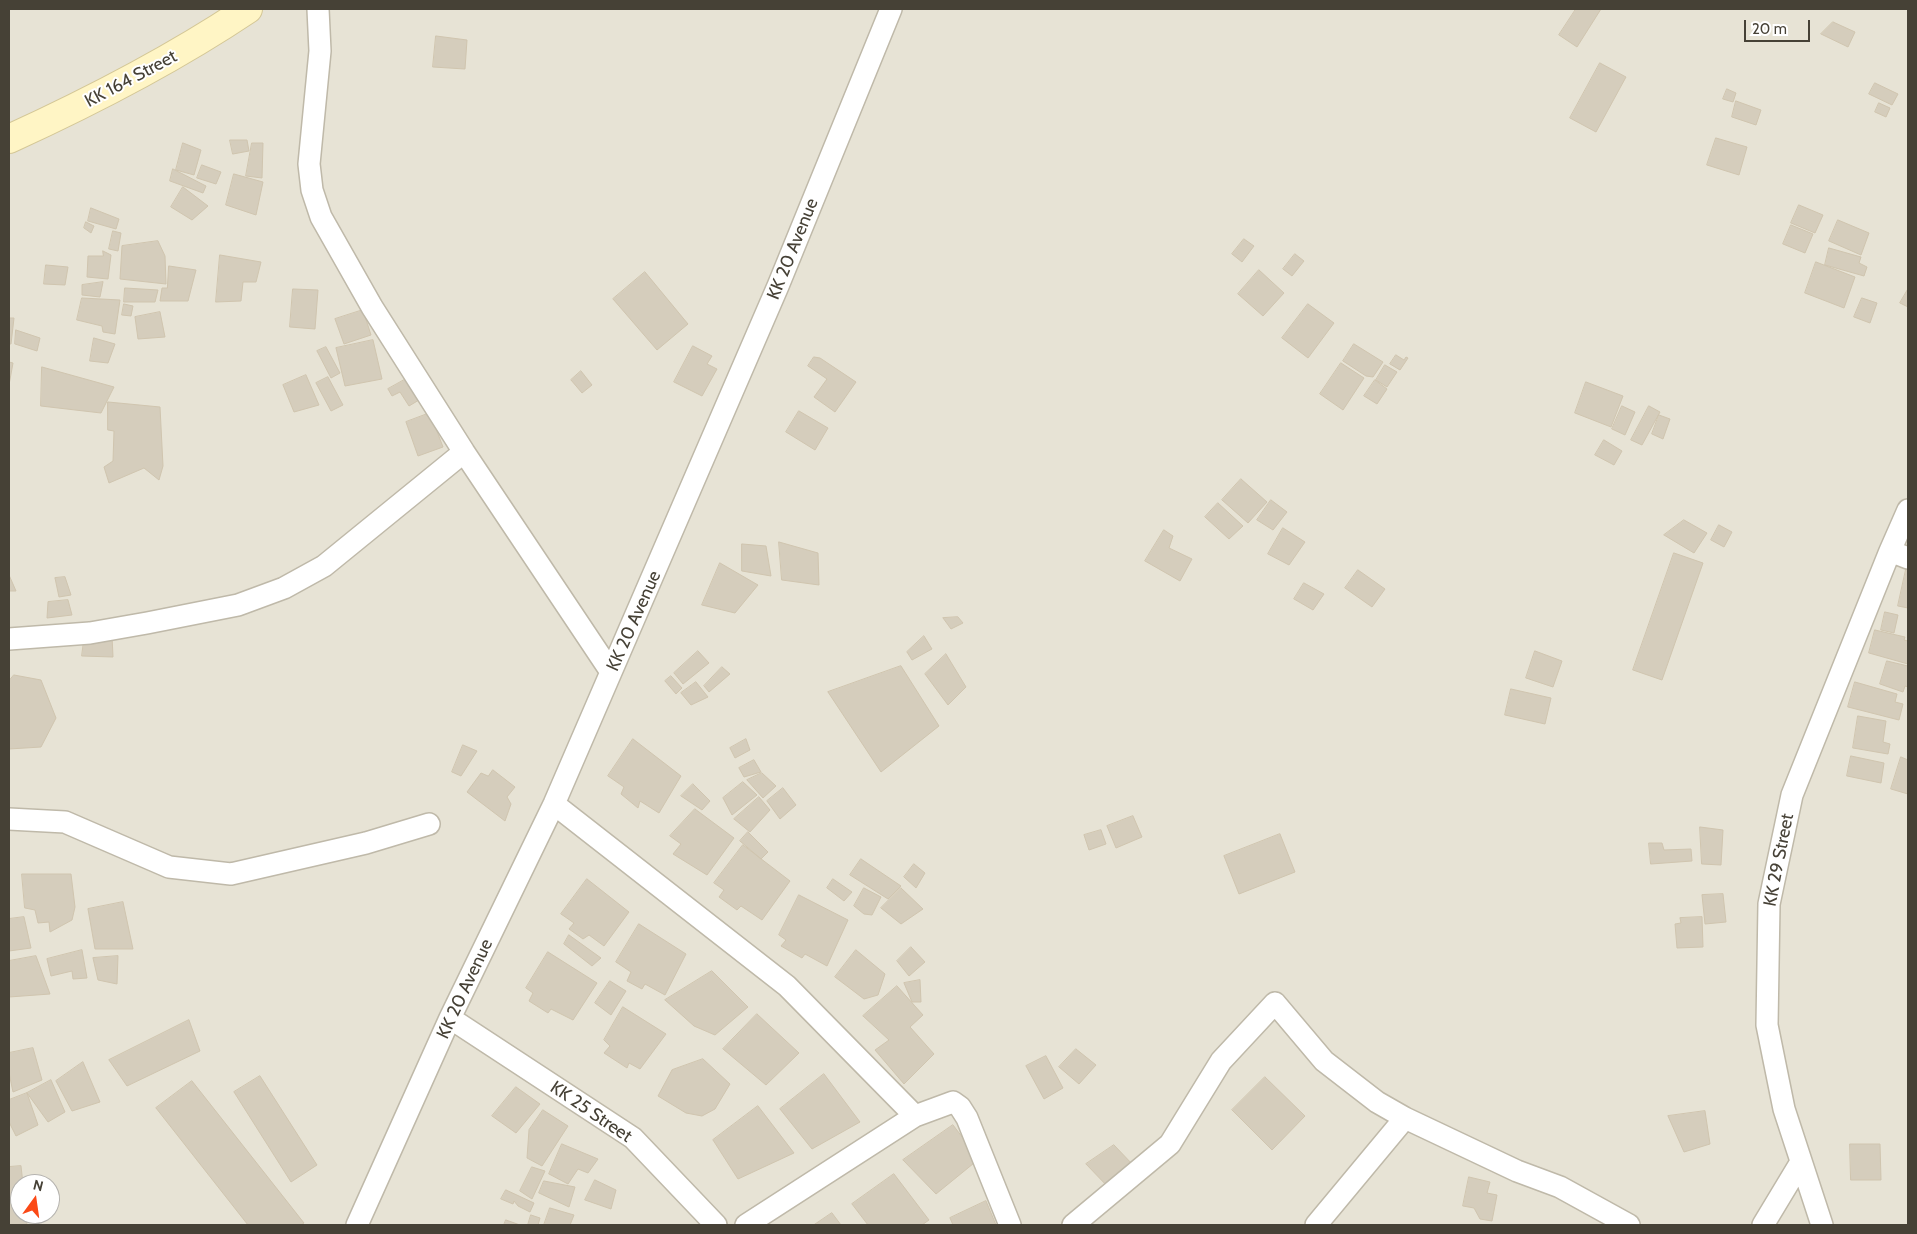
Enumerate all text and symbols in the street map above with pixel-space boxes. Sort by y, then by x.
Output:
scale bar [1747,10,1813,42]
text: 20 m [1752,20,1787,38]
street label: KK 164 Street [81,46,181,112]
street label: KK 20 Avenue [763,195,823,303]
street label: KK 20 Avenue [602,567,666,675]
street label: KK 29 Street [1759,812,1799,908]
street label: KK 20 Avenue [432,936,498,1042]
street label: KK 25 Street [546,1077,636,1147]
north arrow [10,1174,60,1224]
text: N [31,1175,45,1195]

